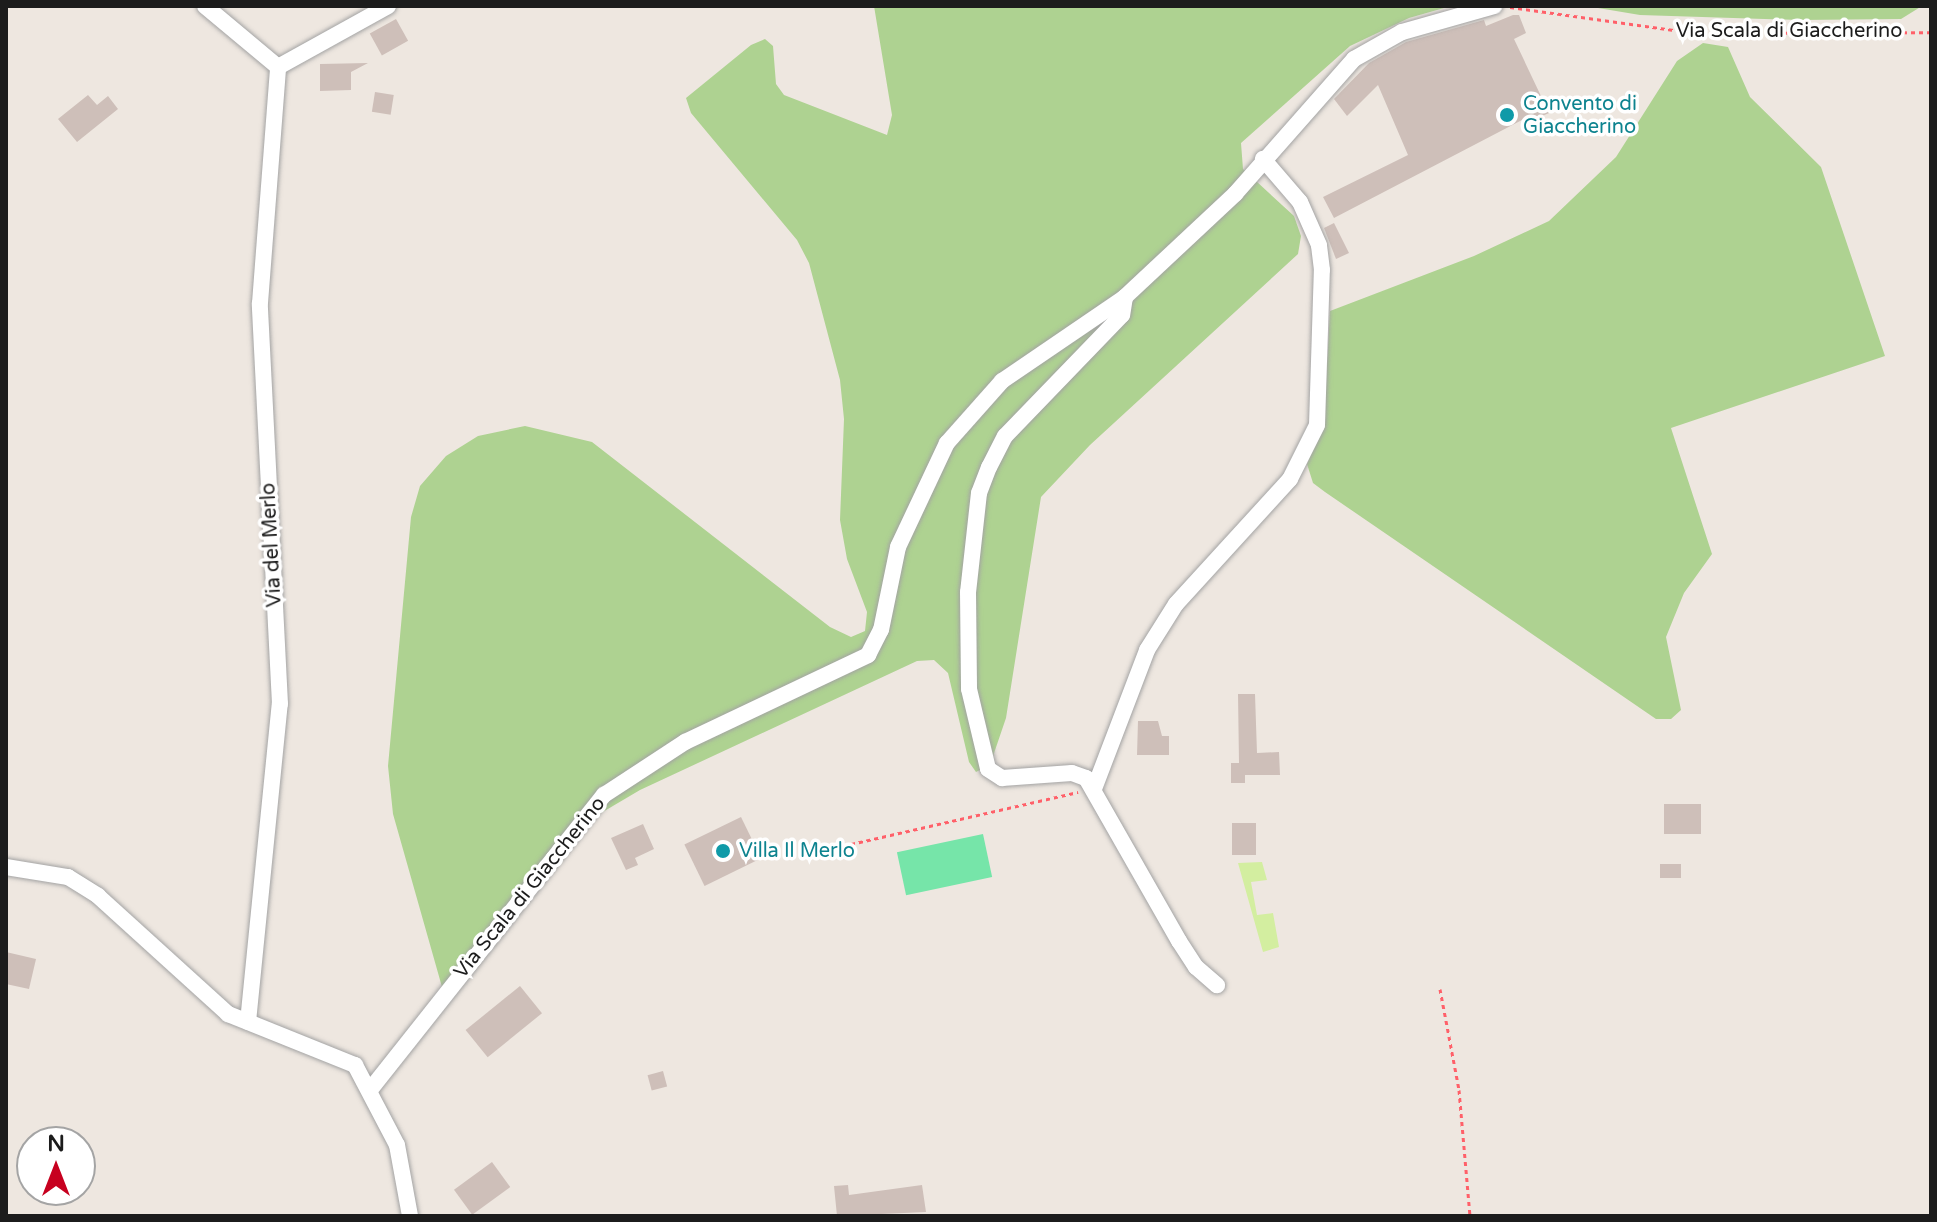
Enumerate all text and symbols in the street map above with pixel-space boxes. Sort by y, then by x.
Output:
street label: Via Scala di Giaccherino [1676,19,1902,43]
place label: Convento di Giaccherino [1523,92,1637,139]
marker: Convento di Giaccherino [1498,106,1516,124]
street label: Via del Merlo [257,482,287,608]
street label: Via Scala di Giaccherino [449,792,611,984]
place label: Villa Il Merlo [739,839,855,863]
marker: Villa Il Merlo [714,842,732,860]
north arrow [16,1126,96,1206]
text: N [47,1131,65,1157]

